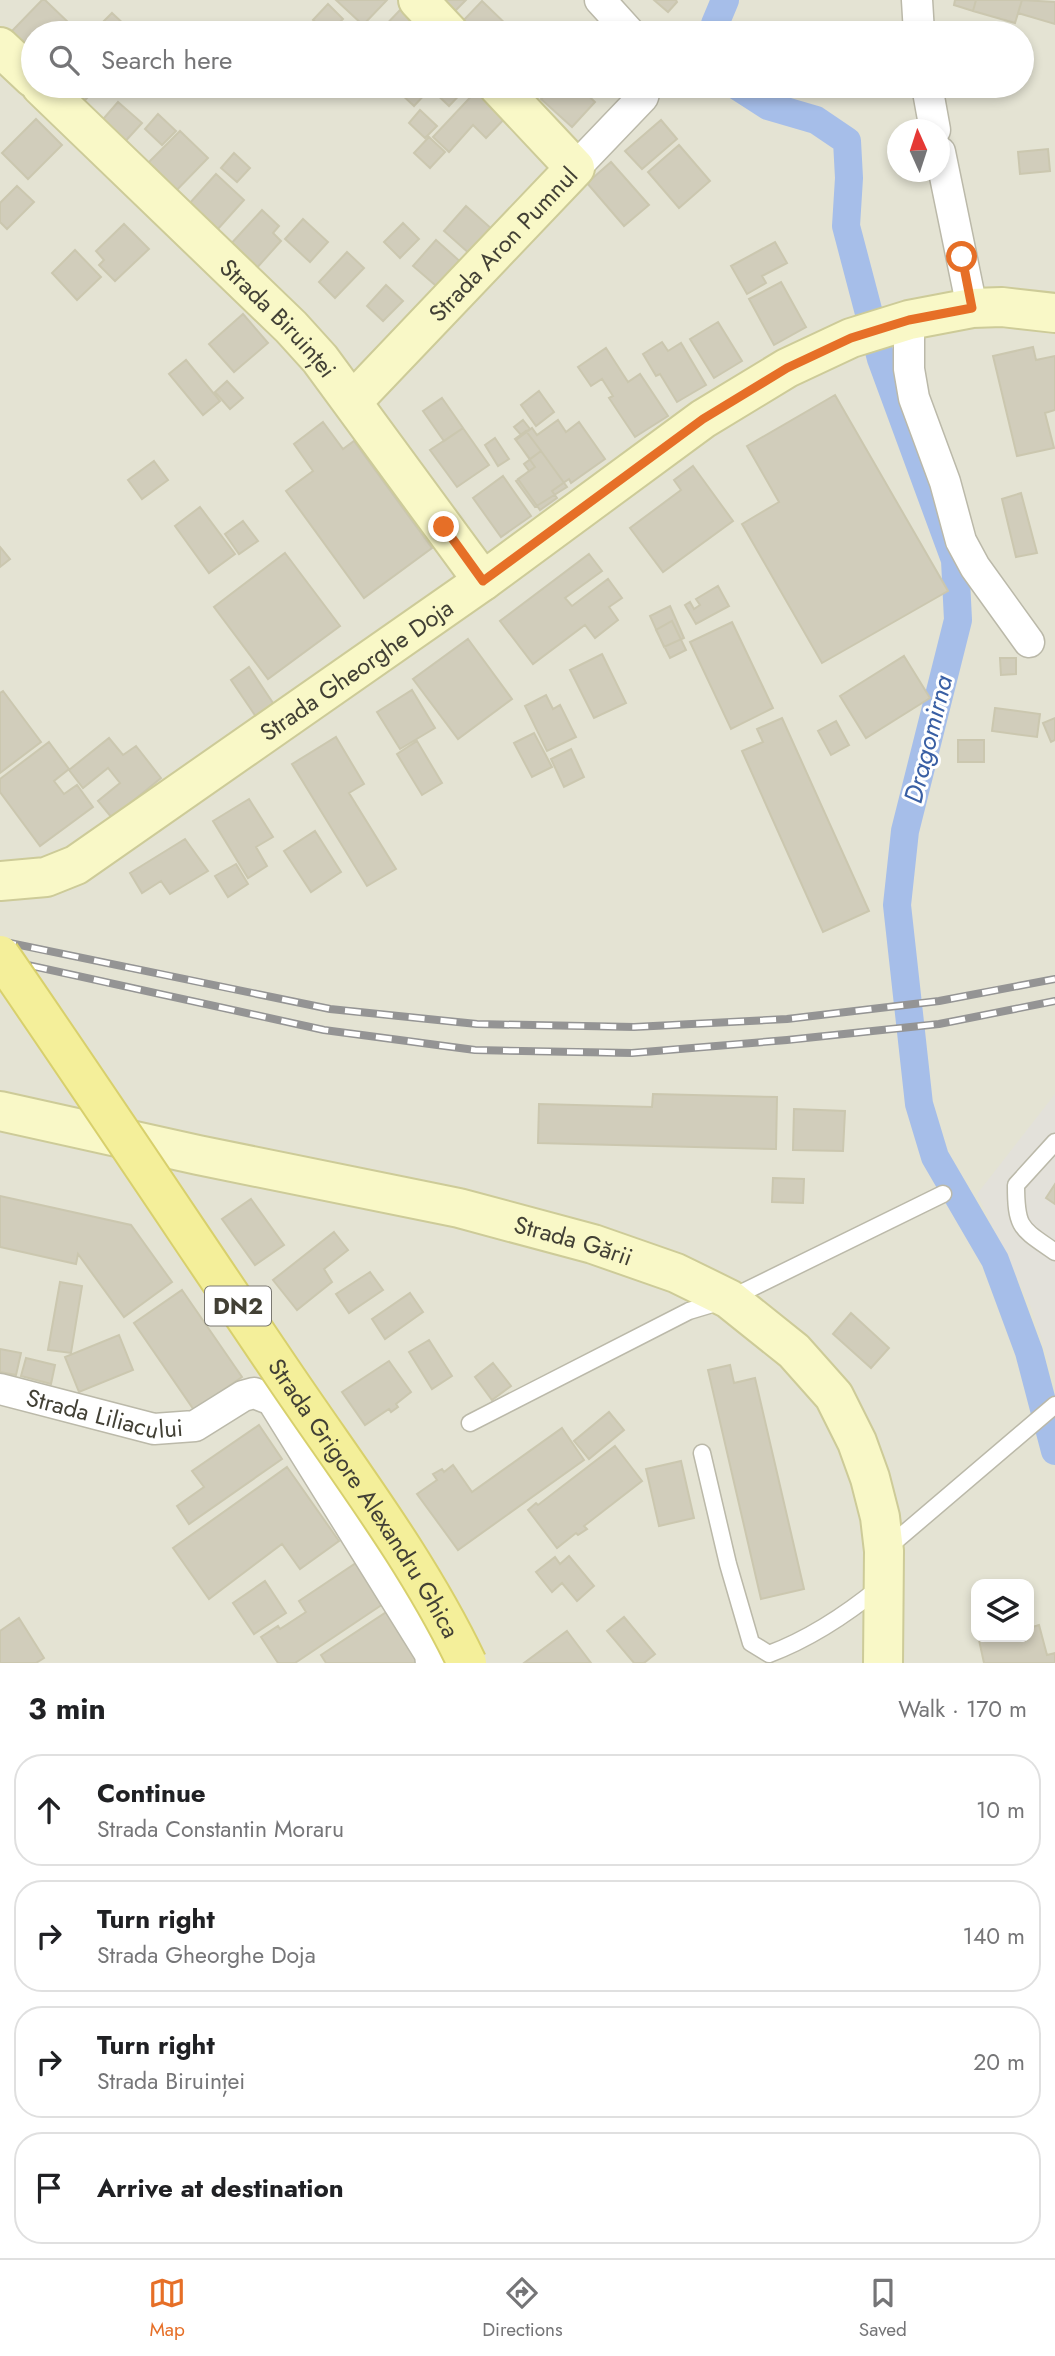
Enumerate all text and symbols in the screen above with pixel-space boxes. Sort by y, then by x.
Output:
search box [21,21,1034,98]
icon: search [45,41,83,79]
text: Search here [101,41,233,79]
north arrow [887,119,950,182]
street label: Strada Aron Pumnul [420,158,585,329]
route start [946,241,977,272]
street label: Strada Biruinței [212,250,345,385]
route end [428,511,459,542]
street label: Strada Gheorghe Doja [252,590,460,749]
water label: Dragomirna [894,670,962,807]
street label: Strada Gării [510,1206,638,1274]
road number: DN2 [205,1287,271,1326]
street label: Strada Grigore Alexandru Ghica [260,1351,469,1644]
street label: Strada Liliacului [23,1379,184,1447]
map controls [971,1579,1034,1642]
button: layers [971,1579,1034,1642]
text: 3 min [28,1687,106,1730]
text: Walk · 170 m [898,1692,1027,1726]
text: Continue [97,1774,206,1812]
icon: ahead [30,1791,68,1829]
text: 10 m [976,1793,1025,1827]
text: Strada Constantin Moraru [97,1812,344,1846]
text: Turn right [97,1900,215,1938]
icon: right [30,1917,68,1955]
text: 140 m [963,1919,1025,1953]
text: Strada Gheorghe Doja [97,1938,316,1972]
text: Turn right [97,2026,215,2064]
icon: right [30,2043,68,2081]
text: 20 m [973,2045,1025,2079]
text: Strada Biruinței [97,2064,245,2098]
icon: arrive [30,2169,68,2207]
text: Arrive at destination [97,2169,344,2207]
tab: Map [148,2274,186,2343]
tab: Directions [482,2274,563,2343]
tab: Saved [859,2274,907,2343]

